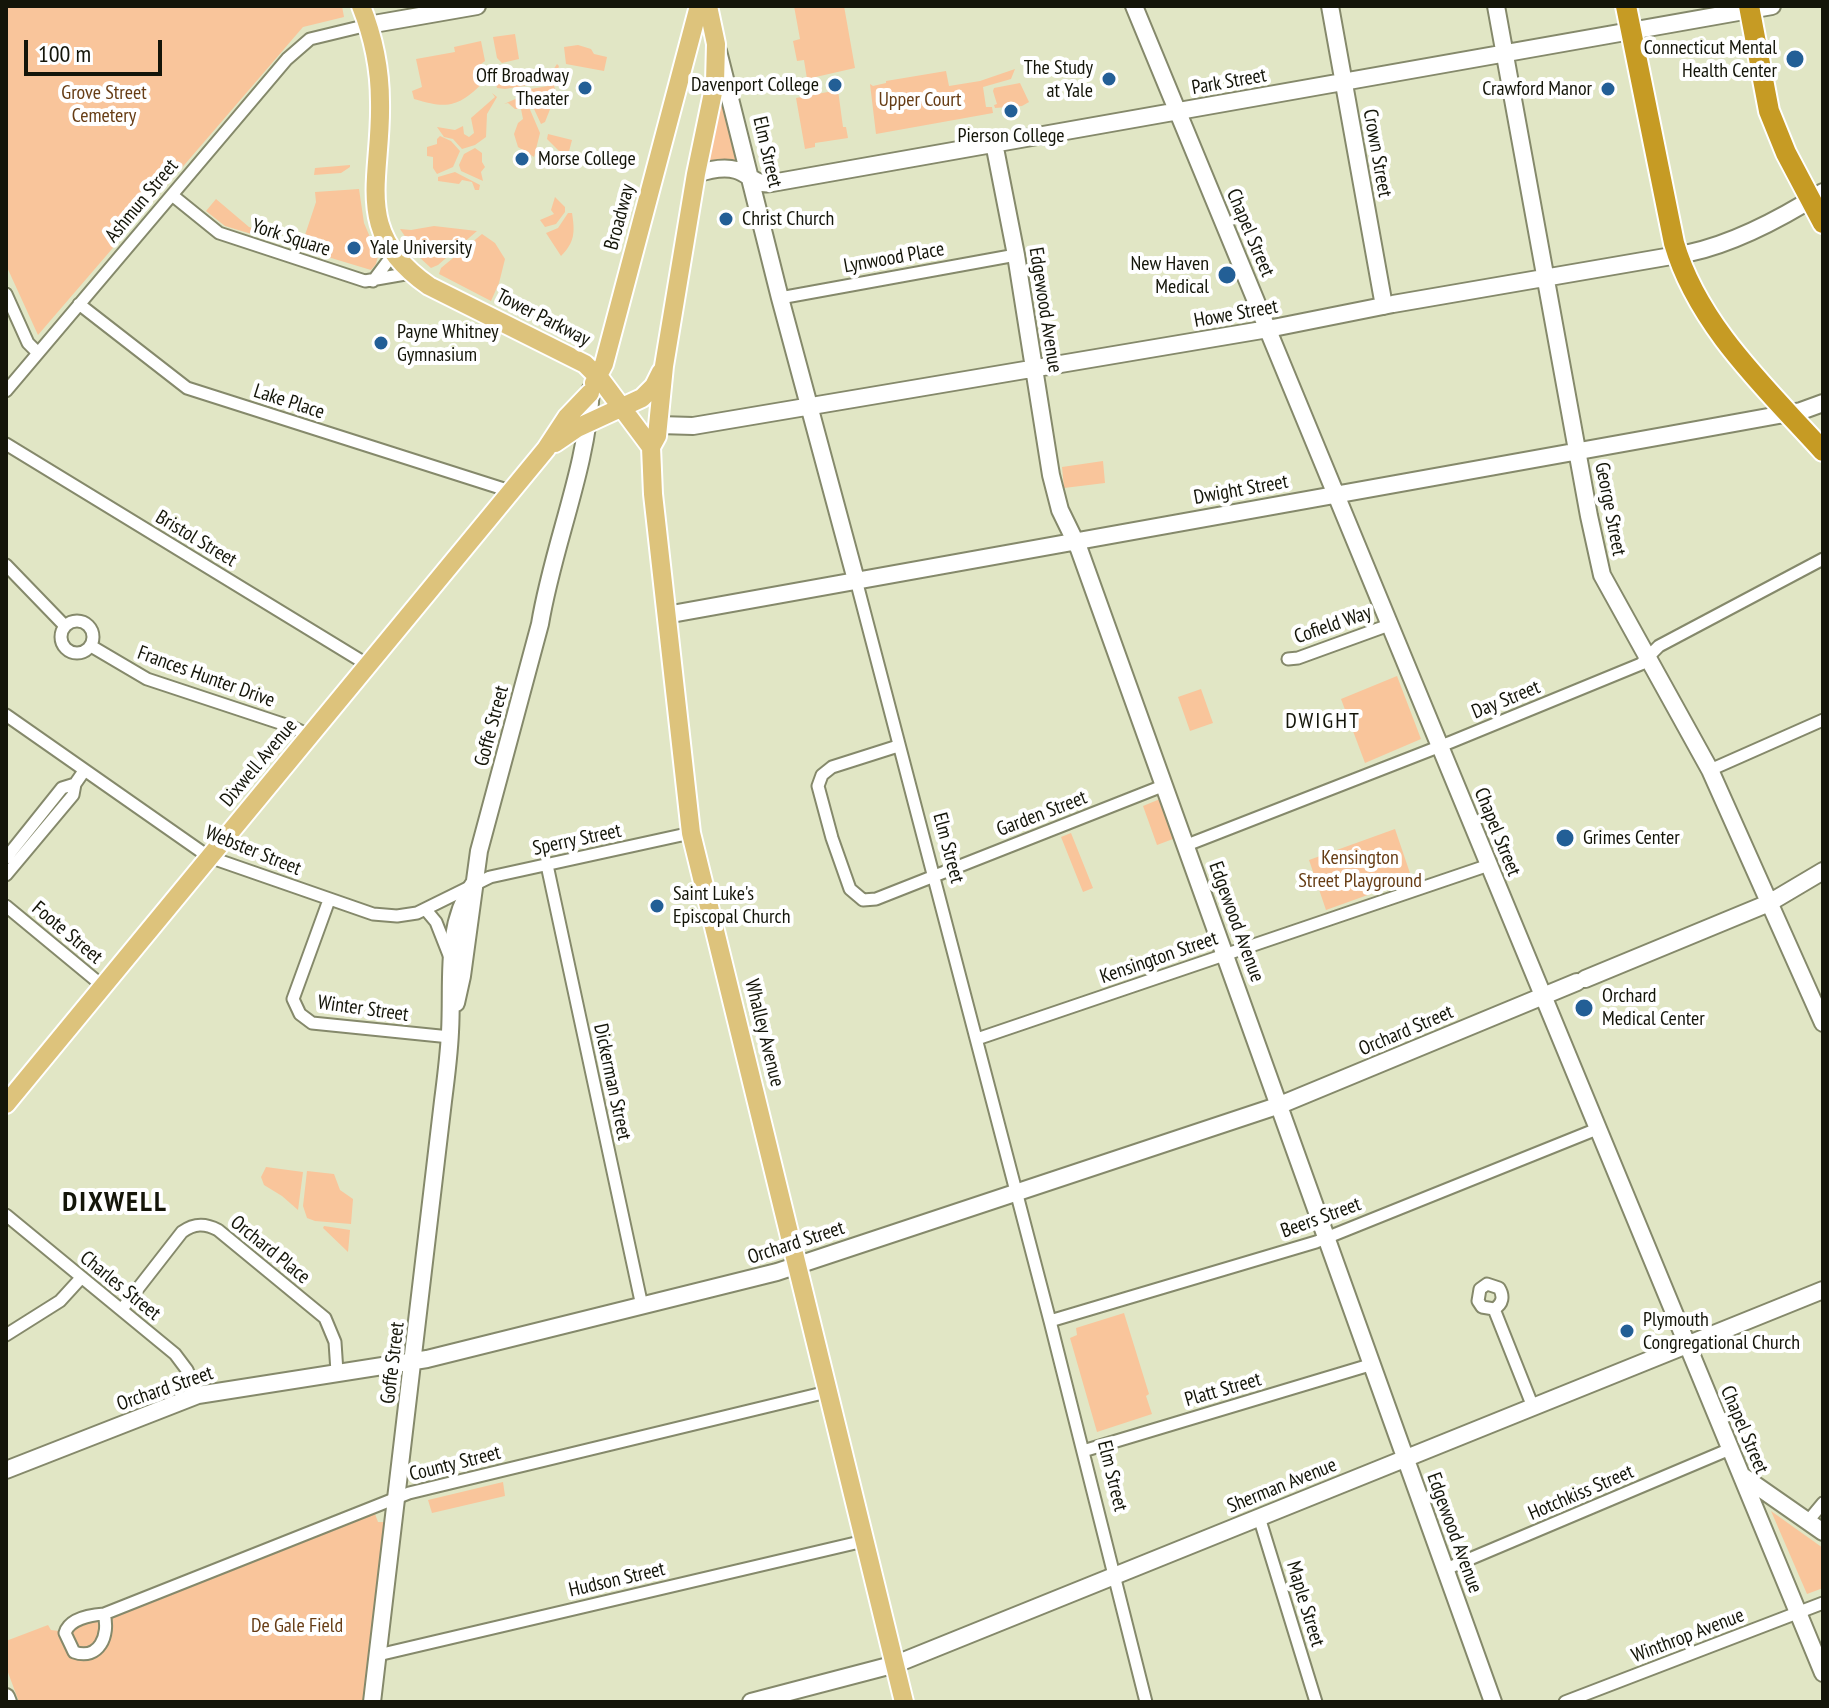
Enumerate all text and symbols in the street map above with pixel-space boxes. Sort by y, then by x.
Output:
scale bar [28,24,166,74]
place label: Connecticut Mental Health Center [1644,36,1777,83]
text: 100 m [38,38,91,69]
marker: Connecticut Mental Health Center [1784,48,1806,70]
place label: The Study at Yale [1024,56,1093,103]
place label: Off Broadway Theater [476,64,569,111]
street label: Park Street [1190,64,1268,100]
marker: The Study at Yale [1100,70,1118,88]
place label: Davenport College [691,73,819,97]
marker: Davenport College [826,76,844,94]
place label: Crawford Manor [1482,77,1592,101]
marker: Off Broadway Theater [576,79,594,97]
marker: Crawford Manor [1599,80,1617,98]
park label: Grove Street Cemetery [61,81,147,128]
park label: Upper Court [878,88,962,112]
marker: Pierson College [1002,102,1020,120]
street label: Crown Street [1357,107,1397,199]
street label: Elm Street [747,114,787,190]
place label: Pierson College [957,124,1065,148]
place label: Morse College [538,147,636,171]
marker: Morse College [513,150,531,168]
street label: Ashmun Street [100,155,184,247]
street label: Broadway [600,181,640,253]
street label: Chapel Street [1221,185,1279,281]
place label: Christ Church [742,207,834,231]
marker: Christ Church [717,210,735,228]
street label: York Square [249,214,333,262]
place label: Yale University [370,236,472,260]
street label: Lynwood Place [842,237,946,279]
marker: Yale University [345,239,363,257]
street label: Edgewood Avenue [1023,246,1067,374]
place label: New Haven Medical [1131,252,1209,299]
marker: New Haven Medical [1216,264,1238,286]
street label: Tower Parkway [492,284,594,352]
street label: Howe Street [1192,295,1280,333]
place label: Payne Whitney Gymnasium [397,320,499,367]
marker: Payne Whitney Gymnasium [372,334,390,352]
street label: Lake Place [251,379,327,425]
street label: George Street [1589,460,1631,558]
street label: Dwight Street [1192,470,1290,510]
street label: Bristol Street [151,505,241,573]
street label: Cofield Way [1291,601,1375,649]
street label: Frances Hunter Drive [134,641,278,713]
street label: Day Street [1468,675,1544,725]
street label: Goffe Street [470,683,514,769]
district label: DWIGHT [1285,709,1361,735]
street label: Dixwell Avenue [215,714,303,812]
street label: Chapel Street [1468,784,1526,880]
street label: Garden Street [994,786,1090,842]
street label: Elm Street [927,810,969,886]
street label: Sperry Street [531,819,623,861]
street label: Webster Street [202,821,304,881]
place label: Grimes Center [1583,826,1680,850]
marker: Grimes Center [1554,827,1576,849]
park label: Kensington Street Playground [1298,846,1422,893]
street label: Edgewood Avenue [1203,859,1269,985]
place label: Saint Luke's Episcopal Church [673,882,790,929]
street label: Foote Street [27,897,107,969]
marker: Saint Luke's Episcopal Church [648,897,666,915]
street label: Kensington Street [1097,927,1221,989]
street label: Whalley Avenue [739,977,789,1089]
place label: Orchard Medical Center [1602,984,1705,1031]
street label: Winter Street [316,991,410,1027]
marker: Orchard Medical Center [1573,997,1595,1019]
street label: Orchard Street [1355,1000,1457,1062]
street label: Dickerman Street [588,1021,636,1143]
district label: DIXWELL [62,1186,168,1220]
street label: Beers Street [1278,1192,1364,1244]
street label: Orchard Place [225,1211,315,1289]
street label: Orchard Street [745,1216,847,1270]
street label: Charles Street [75,1246,165,1326]
place label: Plymouth Congregational Church [1643,1308,1800,1355]
street label: Goffe Street [376,1321,410,1405]
marker: Plymouth Congregational Church [1618,1322,1636,1340]
street label: Orchard Street [114,1361,216,1417]
street label: Platt Street [1182,1368,1264,1412]
street label: Chapel Street [1715,1382,1773,1478]
street label: Elm Street [1092,1438,1132,1514]
street label: County Street [407,1441,503,1487]
street label: Sherman Avenue [1224,1453,1340,1519]
street label: Hotchkiss Street [1525,1460,1637,1526]
street label: Edgewood Avenue [1421,1470,1487,1596]
street label: Hudson Street [567,1557,667,1603]
street label: Maple Street [1281,1558,1329,1650]
street label: Winthrop Avenue [1628,1604,1748,1668]
park label: De Gale Field [251,1614,343,1638]

